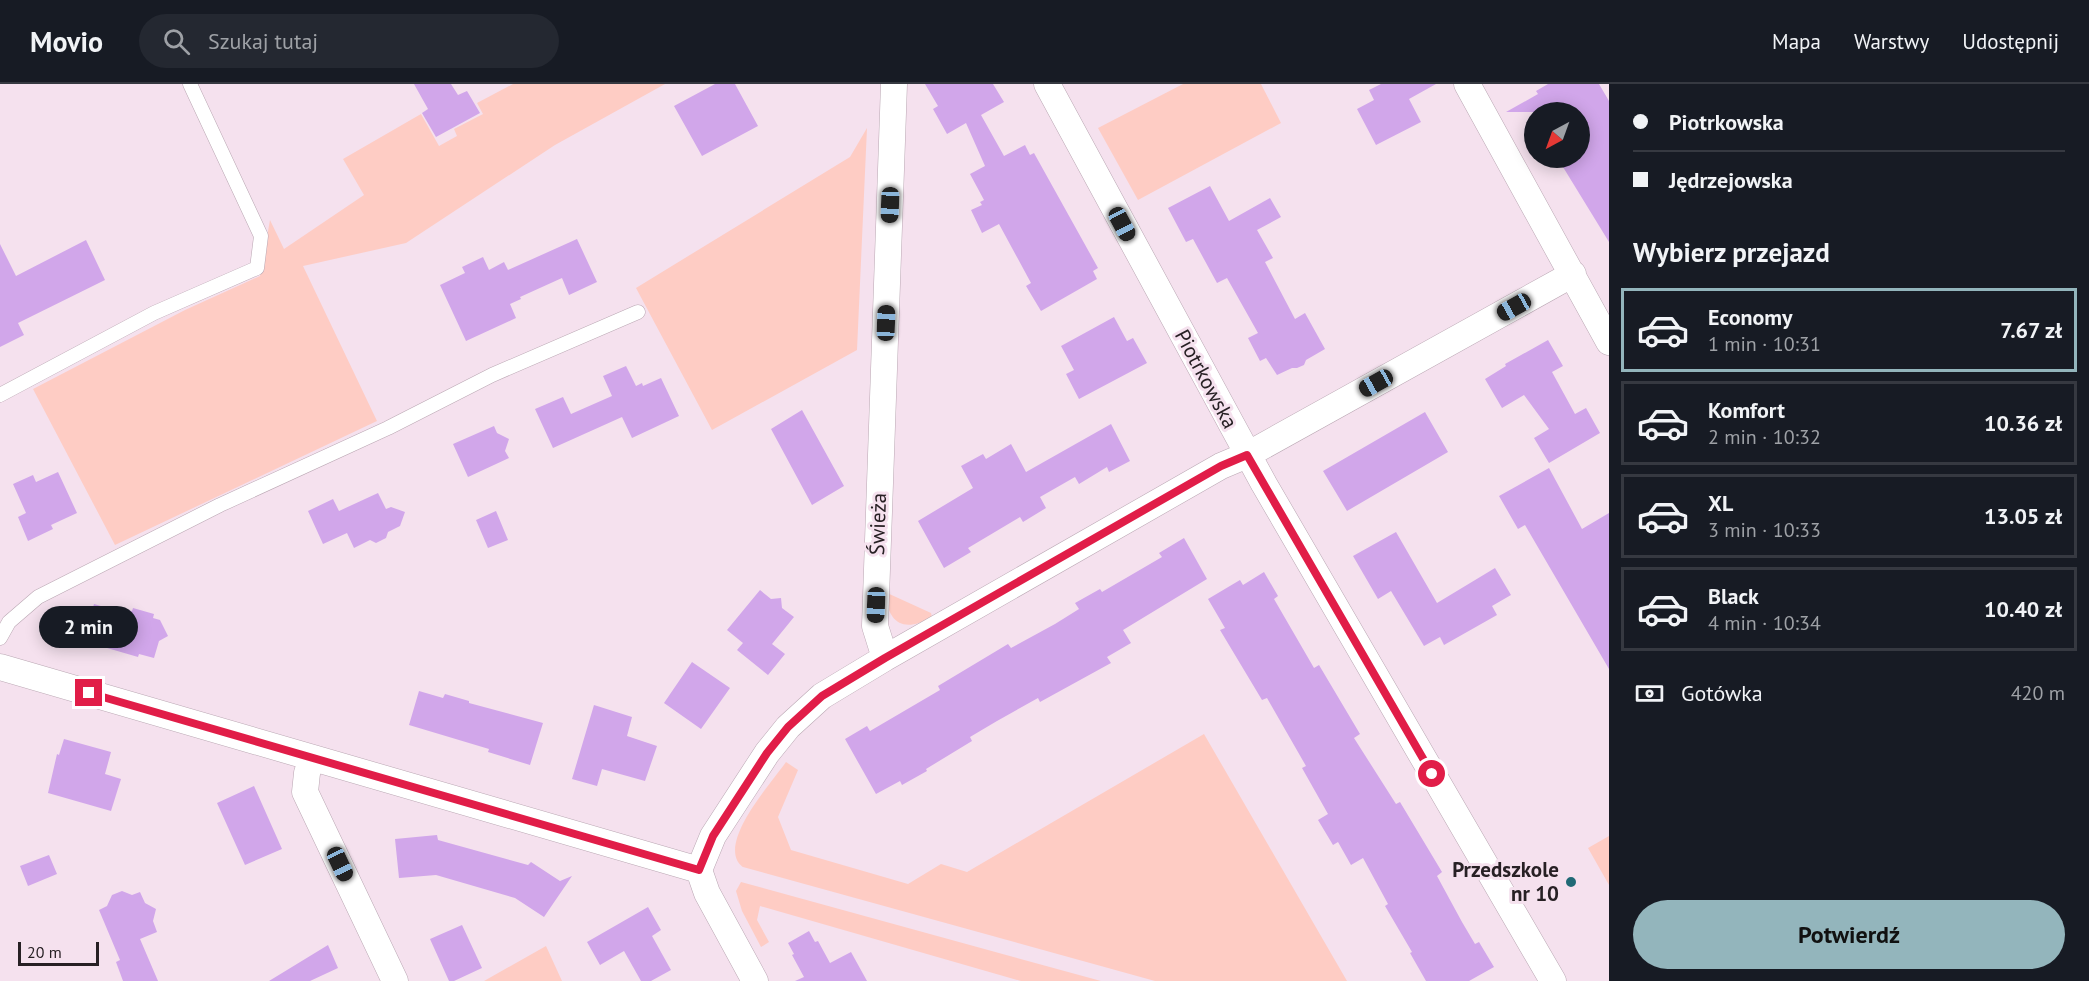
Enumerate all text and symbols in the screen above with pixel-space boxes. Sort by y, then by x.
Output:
search box [139,14,559,68]
text: Movio [30,23,103,60]
icon: search [160,25,193,58]
text: Szukaj tutaj [208,27,318,55]
text: Mapa [1772,28,1821,55]
text: Warstwy [1854,28,1929,55]
text: Udostępnij [1962,28,2059,55]
north arrow [1524,102,1590,168]
map controls [1524,102,1590,168]
text: Piotrkowska [1669,108,1784,136]
text: Jędrzejowska [1669,166,1793,194]
car [880,187,900,223]
car [1106,204,1138,244]
text: Wybierz przejazd [1633,235,1830,269]
car [1494,290,1534,324]
icon: car [1636,303,1690,357]
text: Economy [1708,303,1792,331]
car [876,305,896,341]
text: 7.67 zł [2000,316,2062,344]
street label: Piotrkowska [1169,325,1244,433]
text: 1 min · 10:31 [1708,331,1821,357]
car [1356,366,1396,400]
icon: car [1636,396,1690,450]
text: Komfort [1708,396,1785,424]
text: 10.36 zł [1984,409,2062,437]
text: 2 min · 10:32 [1708,424,1821,450]
icon: car [1636,489,1690,543]
text: XL [1708,489,1733,517]
street label: Świeża [863,492,892,556]
text: 13.05 zł [1984,502,2062,530]
text: 3 min · 10:33 [1708,517,1821,543]
icon: car [1636,582,1690,636]
text: Black [1708,582,1759,610]
car [866,587,886,623]
text: 10.40 zł [1984,595,2062,623]
callout: 2 min [40,606,138,648]
text: 4 min · 10:34 [1708,610,1821,636]
text: 2 min [64,614,113,640]
icon: cash [1633,677,1666,710]
route end [75,679,102,706]
text: Gotówka [1681,679,1763,707]
text: 420 m [2011,680,2065,706]
route start [1418,760,1445,787]
car [324,844,356,884]
place label: Przedszkole nr 10 [1452,856,1559,907]
marker: Przedszkole nr 10 [1564,875,1578,889]
button: Potwierdź [1633,900,2065,969]
scale bar [18,939,99,966]
text: 20 m [27,942,62,962]

